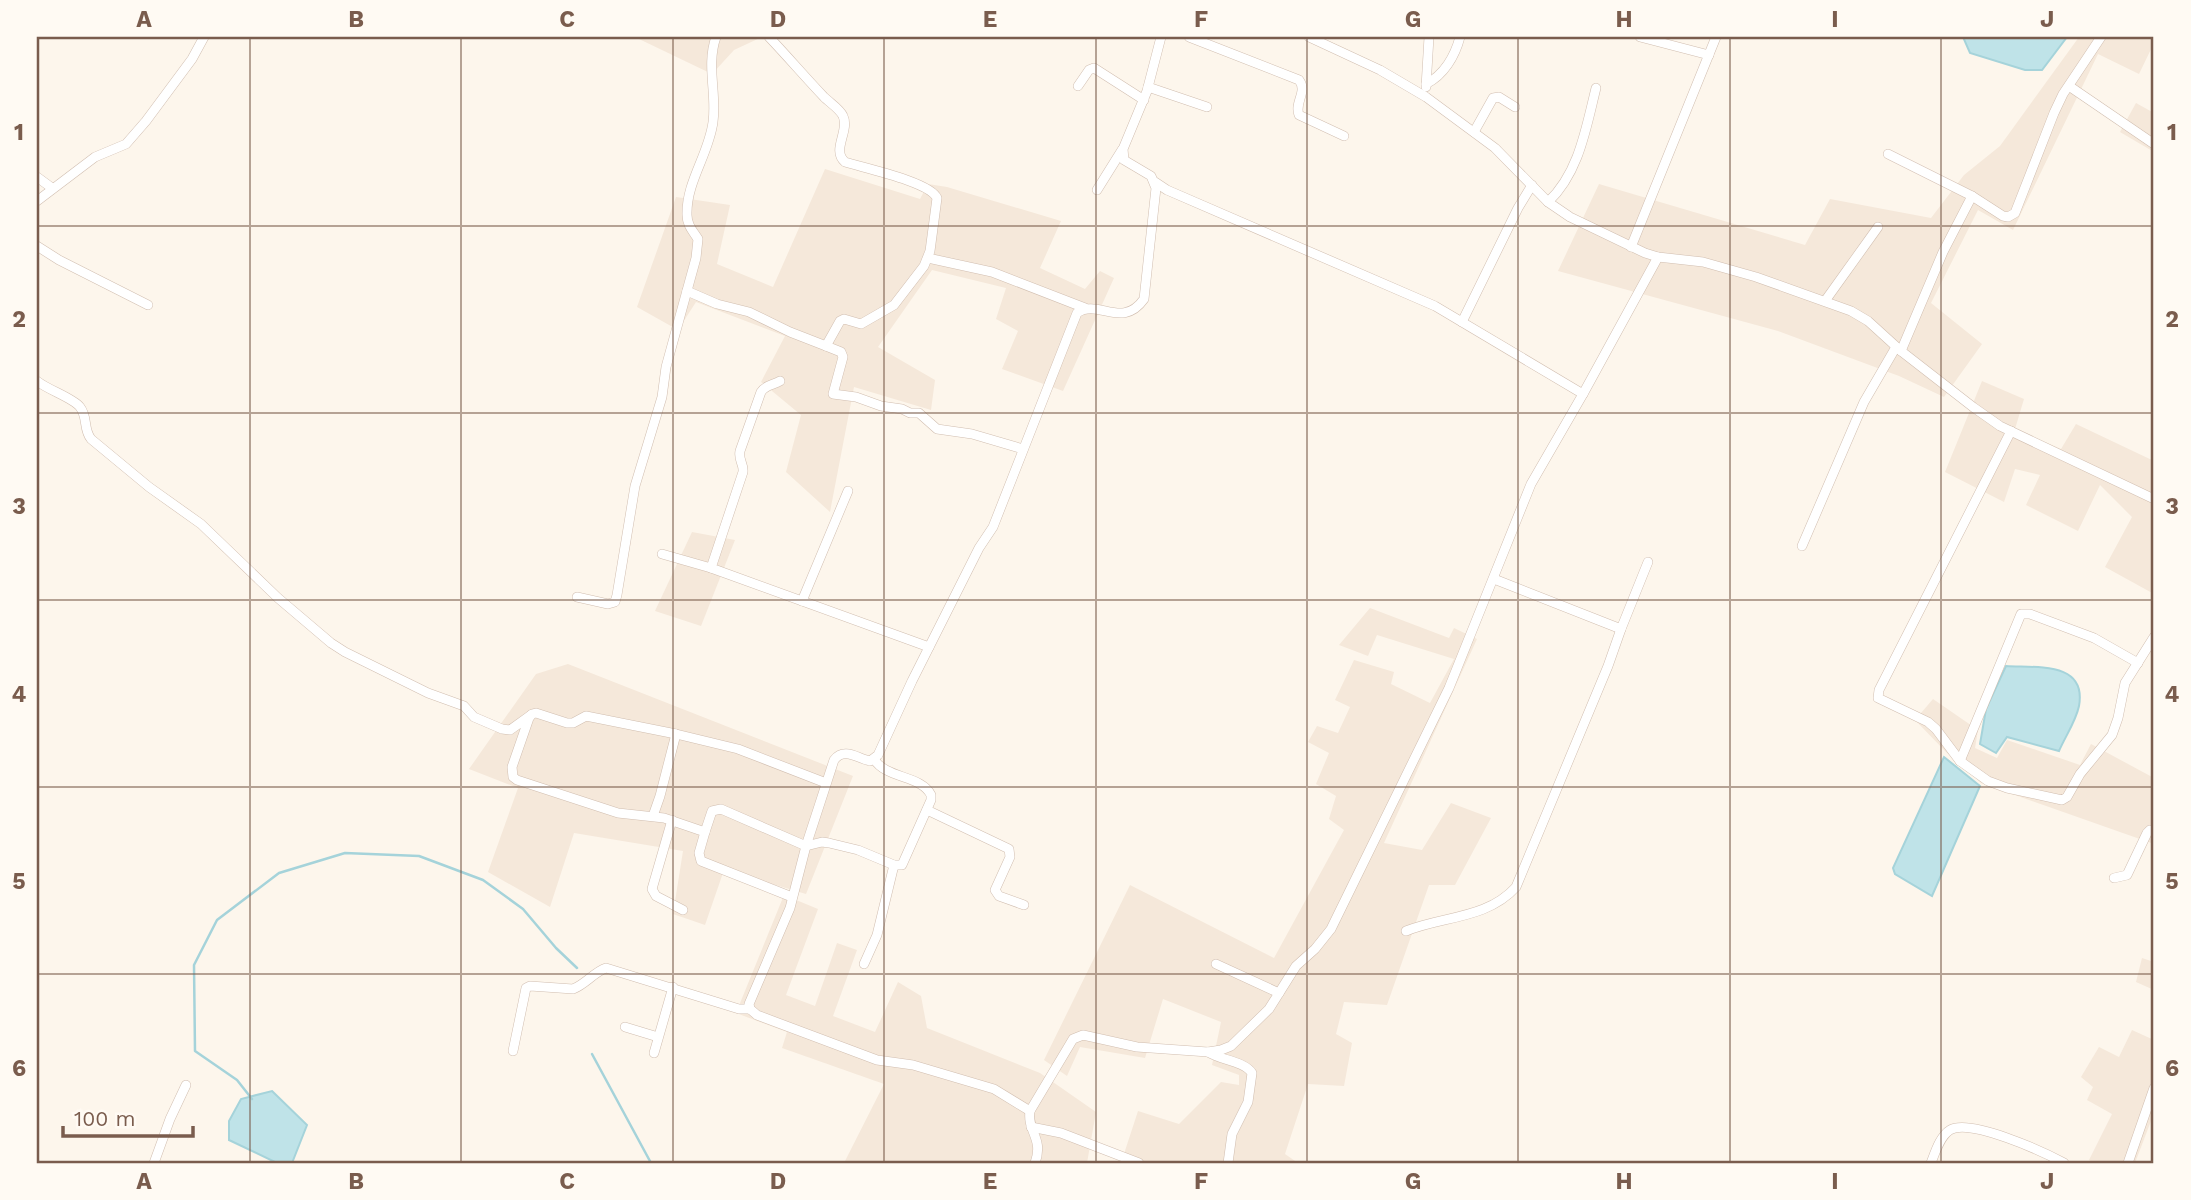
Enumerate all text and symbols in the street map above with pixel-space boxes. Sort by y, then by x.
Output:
text: A [136,6,152,33]
text: B [348,6,364,33]
text: C [559,6,575,33]
text: D [770,6,786,33]
text: E [983,6,997,33]
text: F [1194,6,1208,33]
text: G [1405,6,1421,33]
text: H [1615,6,1633,33]
text: I [1831,6,1839,33]
text: J [2040,6,2054,33]
text: 1 [14,119,24,146]
text: 1 [2167,119,2177,146]
text: 2 [12,306,26,333]
text: 2 [2165,306,2179,333]
text: 3 [12,493,26,520]
text: 3 [2165,493,2179,520]
text: 4 [12,681,27,708]
text: 4 [2165,681,2180,708]
text: 5 [12,868,26,895]
text: 5 [2165,868,2179,895]
text: 6 [12,1055,26,1082]
text: 6 [2165,1055,2179,1082]
scale bar [63,1095,192,1139]
text: 100 m [74,1106,136,1131]
text: A [136,1168,152,1195]
text: B [348,1168,364,1195]
text: C [559,1168,575,1195]
text: D [770,1168,786,1195]
text: E [983,1168,997,1195]
text: F [1194,1168,1208,1195]
text: G [1405,1168,1421,1195]
text: H [1615,1168,1633,1195]
text: I [1831,1168,1839,1195]
text: J [2040,1168,2054,1195]

